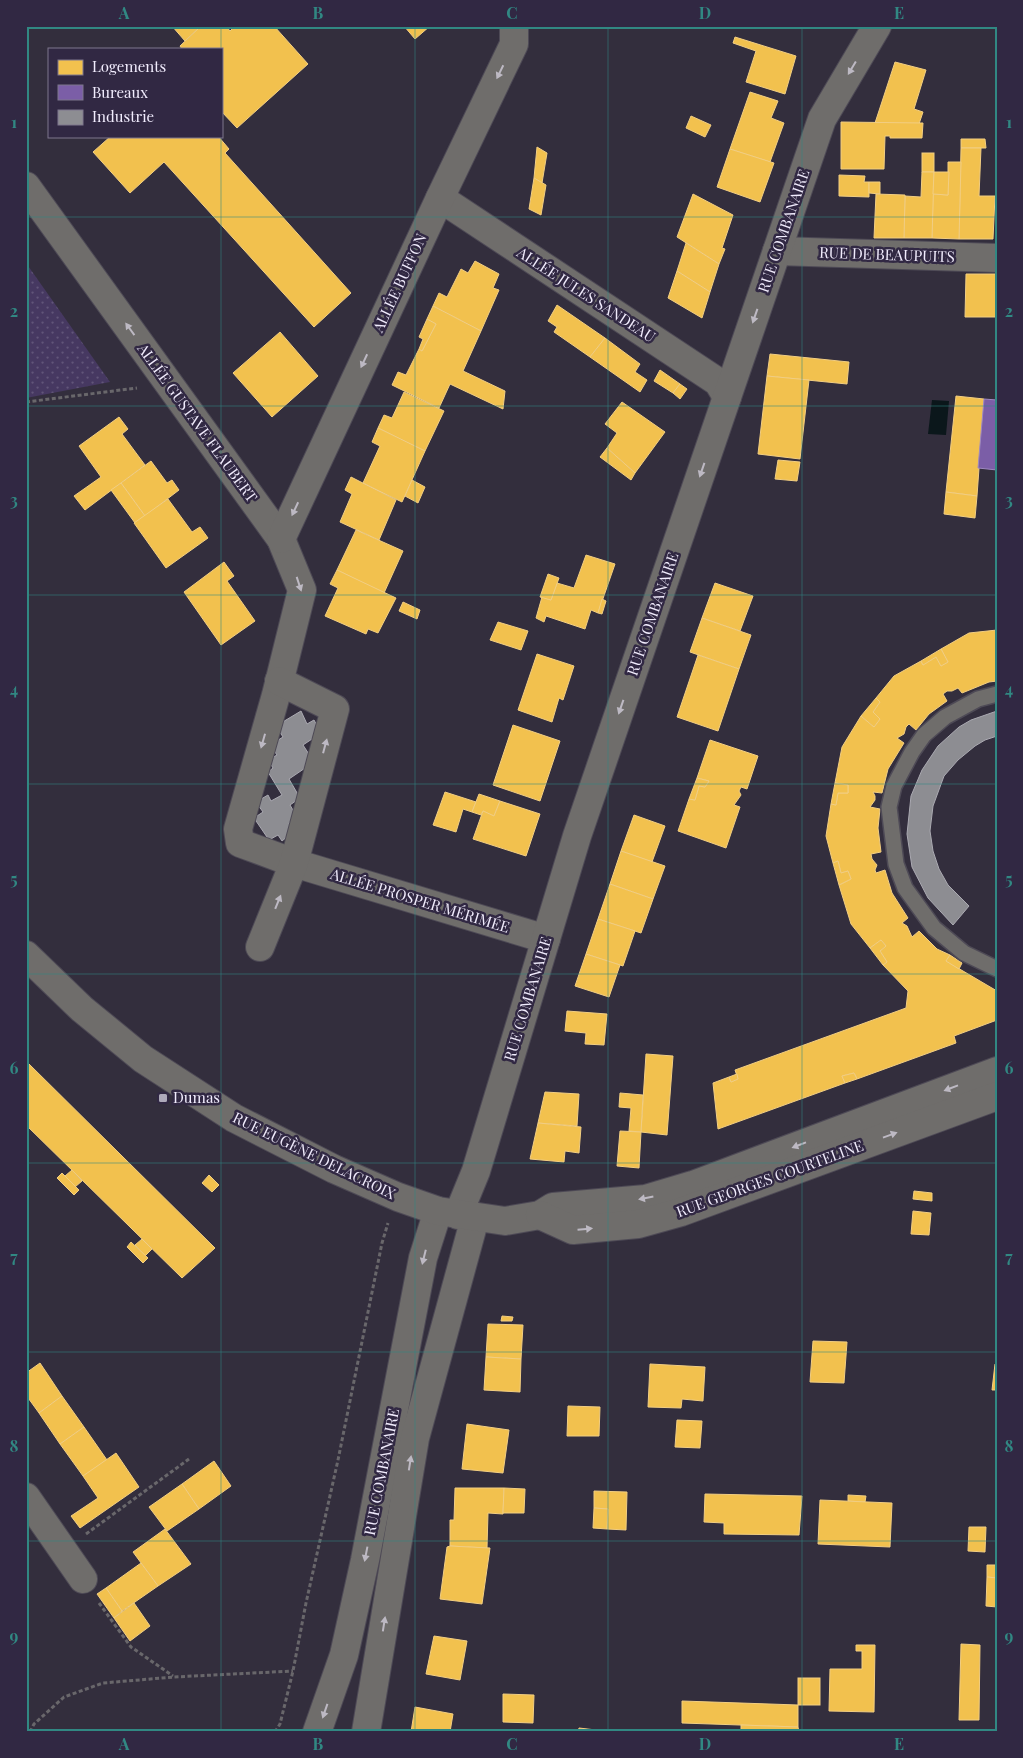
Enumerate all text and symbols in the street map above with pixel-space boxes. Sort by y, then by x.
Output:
text: A [118,2,130,23]
text: B [313,2,324,23]
text: C [506,2,518,23]
text: D [699,2,711,23]
text: E [894,2,904,23]
legend [48,48,222,138]
text: Logements [92,56,166,76]
one-way arrow [848,62,857,75]
one-way arrow [496,65,504,79]
text: Bureaux [92,82,148,102]
text: Industrie [92,106,154,126]
text: 1 [11,111,17,132]
text: 1 [1006,111,1012,132]
street label: RUE COMBANAIRE [753,166,814,295]
street label: ALLÉE BUFFON [367,230,431,336]
street label: ALLÉE JULES SANDEAU [513,241,660,346]
street label: RUE DE BEAUPUITS [819,242,955,266]
text: 2 [10,300,18,321]
text: 2 [1005,300,1013,321]
one-way arrow [750,309,758,324]
one-way arrow [125,322,135,336]
street label: ALLÉE GUSTAVE FLAUBERT [133,338,262,506]
one-way arrow [360,354,368,368]
one-way arrow [698,463,706,478]
text: 3 [10,489,18,510]
text: 3 [1005,489,1013,510]
one-way arrow [291,502,299,516]
street label: RUE COMBANAIRE [622,549,683,678]
one-way arrow [295,577,303,592]
text: 4 [10,678,18,699]
text: 4 [1005,678,1013,699]
one-way arrow [617,699,624,714]
one-way arrow [258,734,266,749]
one-way arrow [321,739,329,754]
street label: ALLÉE PROSPER MÉRIMÉE [327,863,512,937]
text: 5 [10,868,18,889]
text: 5 [1005,868,1013,889]
one-way arrow [275,895,283,909]
street label: RUE COMBANAIRE [499,934,555,1063]
text: 6 [10,1057,19,1078]
text: 6 [1005,1057,1014,1078]
one-way arrow [943,1084,958,1092]
place label: Dumas [173,1087,220,1107]
marker: Dumas [157,1092,169,1104]
street label: RUE EUGÈNE DELACROIX [230,1107,400,1203]
one-way arrow [882,1131,897,1138]
street label: RUE GEORGES COURTELINE [673,1135,866,1221]
one-way arrow [791,1141,806,1149]
one-way arrow [637,1195,653,1203]
one-way arrow [578,1225,594,1233]
text: 7 [10,1246,18,1267]
text: 7 [1005,1246,1013,1267]
one-way arrow [419,1250,427,1265]
street label: RUE COMBANAIRE [359,1407,403,1537]
text: 8 [10,1435,19,1456]
text: 8 [1005,1435,1014,1456]
one-way arrow [407,1455,415,1471]
one-way arrow [362,1547,370,1563]
one-way arrow [381,1615,389,1631]
text: 9 [10,1625,19,1646]
text: 9 [1005,1625,1014,1646]
one-way arrow [321,1704,329,1719]
text: A [118,1733,130,1754]
text: B [313,1733,324,1754]
text: C [506,1733,518,1754]
text: D [699,1733,711,1754]
text: E [894,1733,904,1754]

